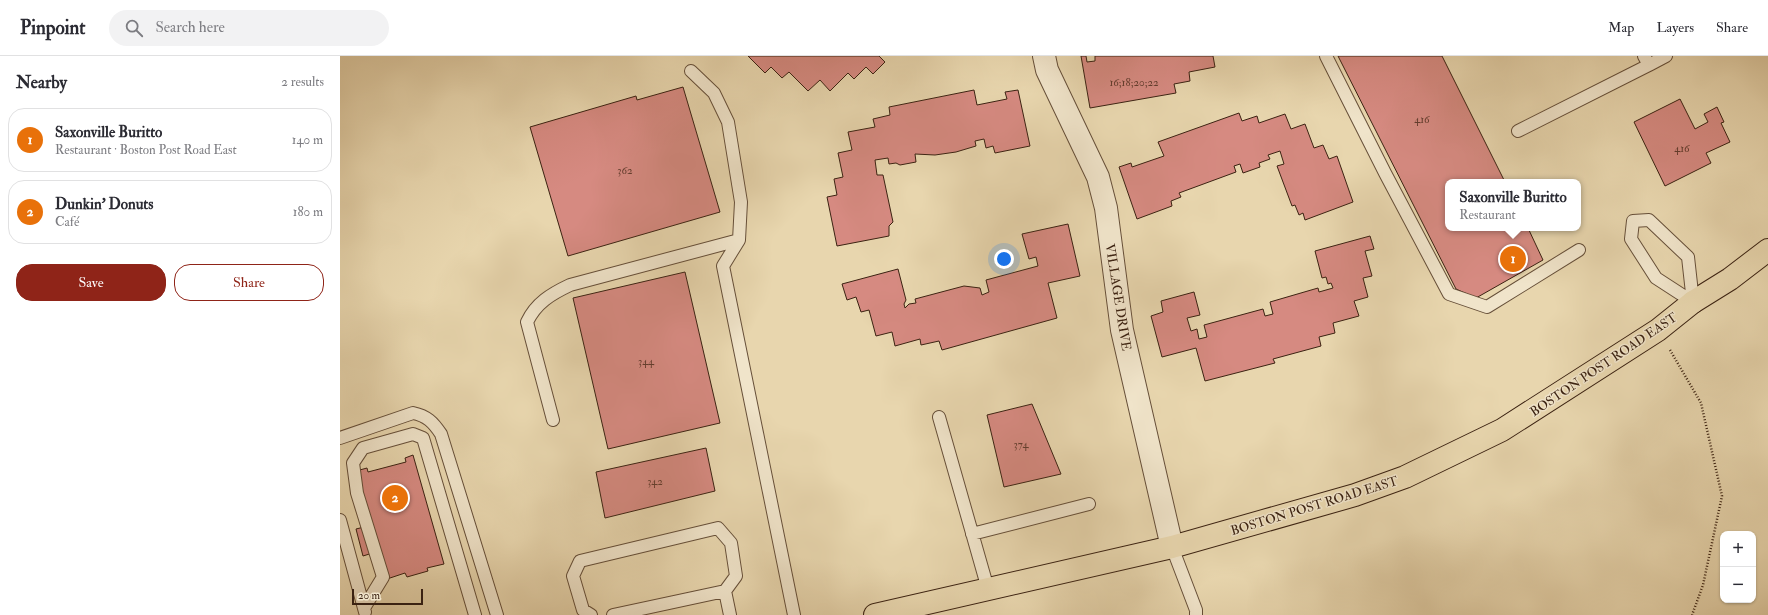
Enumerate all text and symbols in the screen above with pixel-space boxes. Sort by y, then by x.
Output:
search box [109,10,389,46]
text: Pinpoint [20,16,85,40]
icon: search [123,17,145,39]
text: Search here [155,18,225,37]
text: Map [1608,19,1634,36]
text: Layers [1656,19,1694,36]
text: Share [1716,19,1748,36]
text: Nearby [16,72,67,93]
text: 2 results [281,74,324,90]
house number: 16;18;20;22 [1109,76,1159,89]
house number: 416 [1414,113,1431,126]
text: Saxonville Buritto [55,123,162,142]
text: 1 [28,132,32,148]
text: 140 m [292,132,323,148]
text: Restaurant · Boston Post Road East [55,142,237,158]
house number: 416 [1674,142,1691,155]
house number: 362 [617,164,633,177]
popup [1445,179,1581,231]
text: Saxonville Buritto [1459,188,1567,207]
text: Dunkin' Donuts [55,195,153,214]
text: 2 [27,204,33,220]
text: 180 m [293,204,323,220]
text: Restaurant [1459,207,1516,223]
text: Café [55,214,79,230]
street label: VILLAGE DRIVE [1102,243,1134,352]
pin: 1 [1500,244,1526,274]
your location [994,249,1014,269]
button: Save [16,264,166,301]
button: Share [174,264,324,301]
street label: BOSTON POST ROAD EAST [1527,309,1680,420]
house number: 344 [638,355,655,368]
house number: 374 [1014,438,1030,451]
street label: BOSTON POST ROAD EAST [1229,473,1400,539]
house number: 342 [647,475,663,488]
pin: 2 [382,483,408,513]
map controls [1720,531,1756,603]
button: + [1720,531,1756,567]
button: − [1720,567,1756,603]
scale bar [352,587,423,606]
text: 20 m [358,589,380,602]

